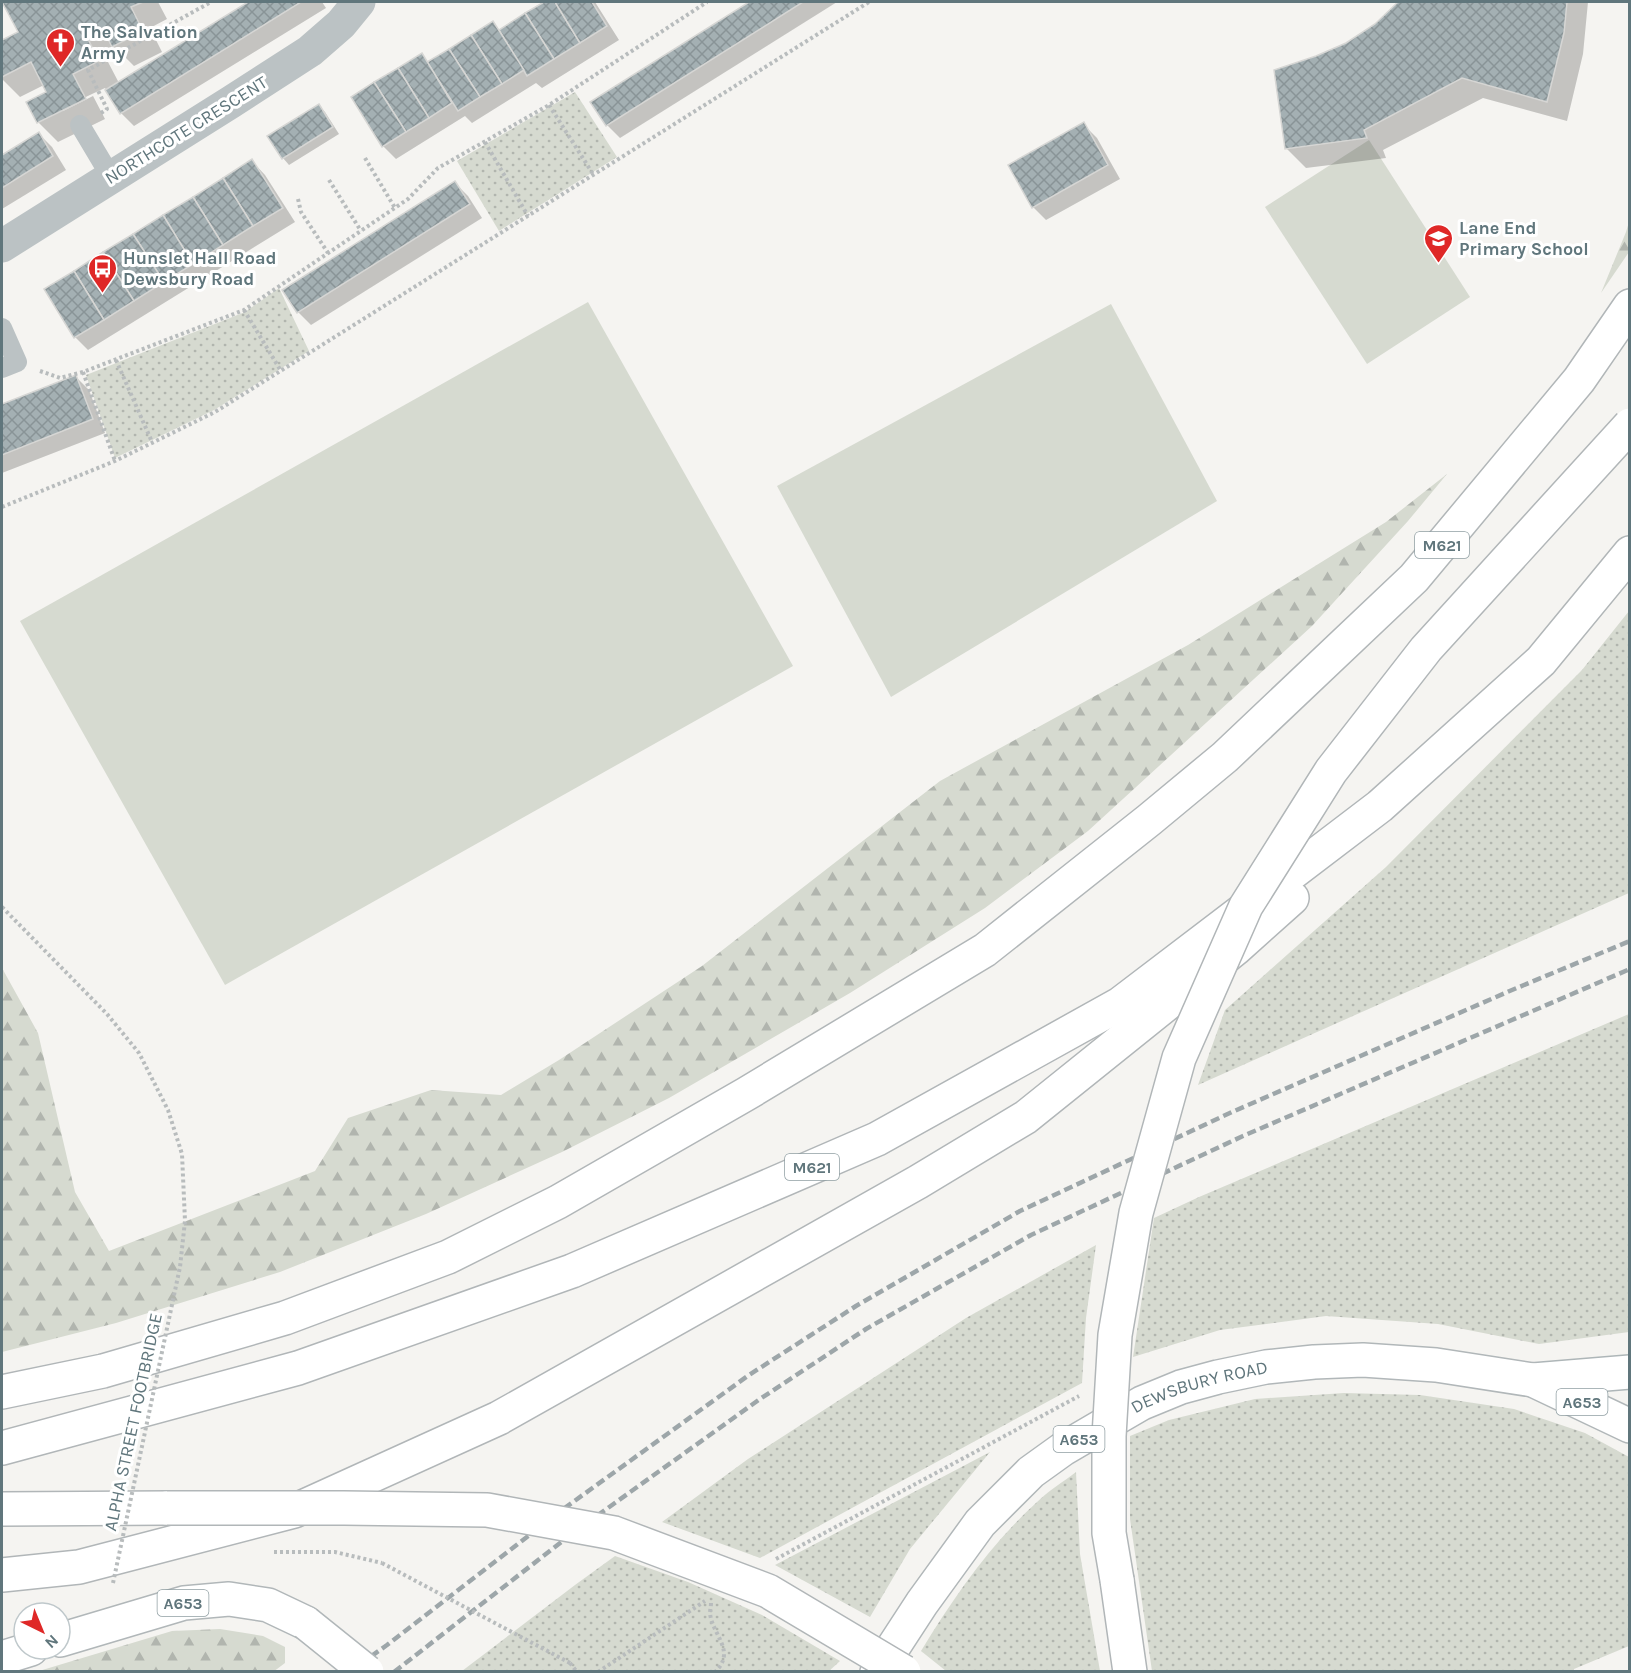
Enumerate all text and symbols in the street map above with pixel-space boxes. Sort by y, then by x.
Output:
place label: The Salvation Army [81,21,198,64]
church icon: The Salvation Army [44,26,76,68]
street label: NORTHCOTE CRESCENT [101,71,271,189]
place label: Lane End Primary School [1459,217,1589,260]
school or university icon: Lane End Primary School [1422,222,1454,264]
place label: Hunslet Hall Road Dewsbury Road [123,247,276,290]
bus stop icon: Hunslet Hall Road Dewsbury Road [86,252,118,294]
road number: M621 [1415,532,1469,558]
road number: M621 [785,1154,839,1180]
street label: ALPHA STREET FOOTBRIDGE [99,1311,167,1533]
street label: DEWSBURY ROAD [1127,1356,1270,1418]
road number: A653 [1556,1389,1608,1415]
road number: A653 [1054,1426,1104,1452]
road number: A653 [158,1590,208,1616]
north arrow [12,1601,72,1661]
text: N [41,1631,63,1652]

